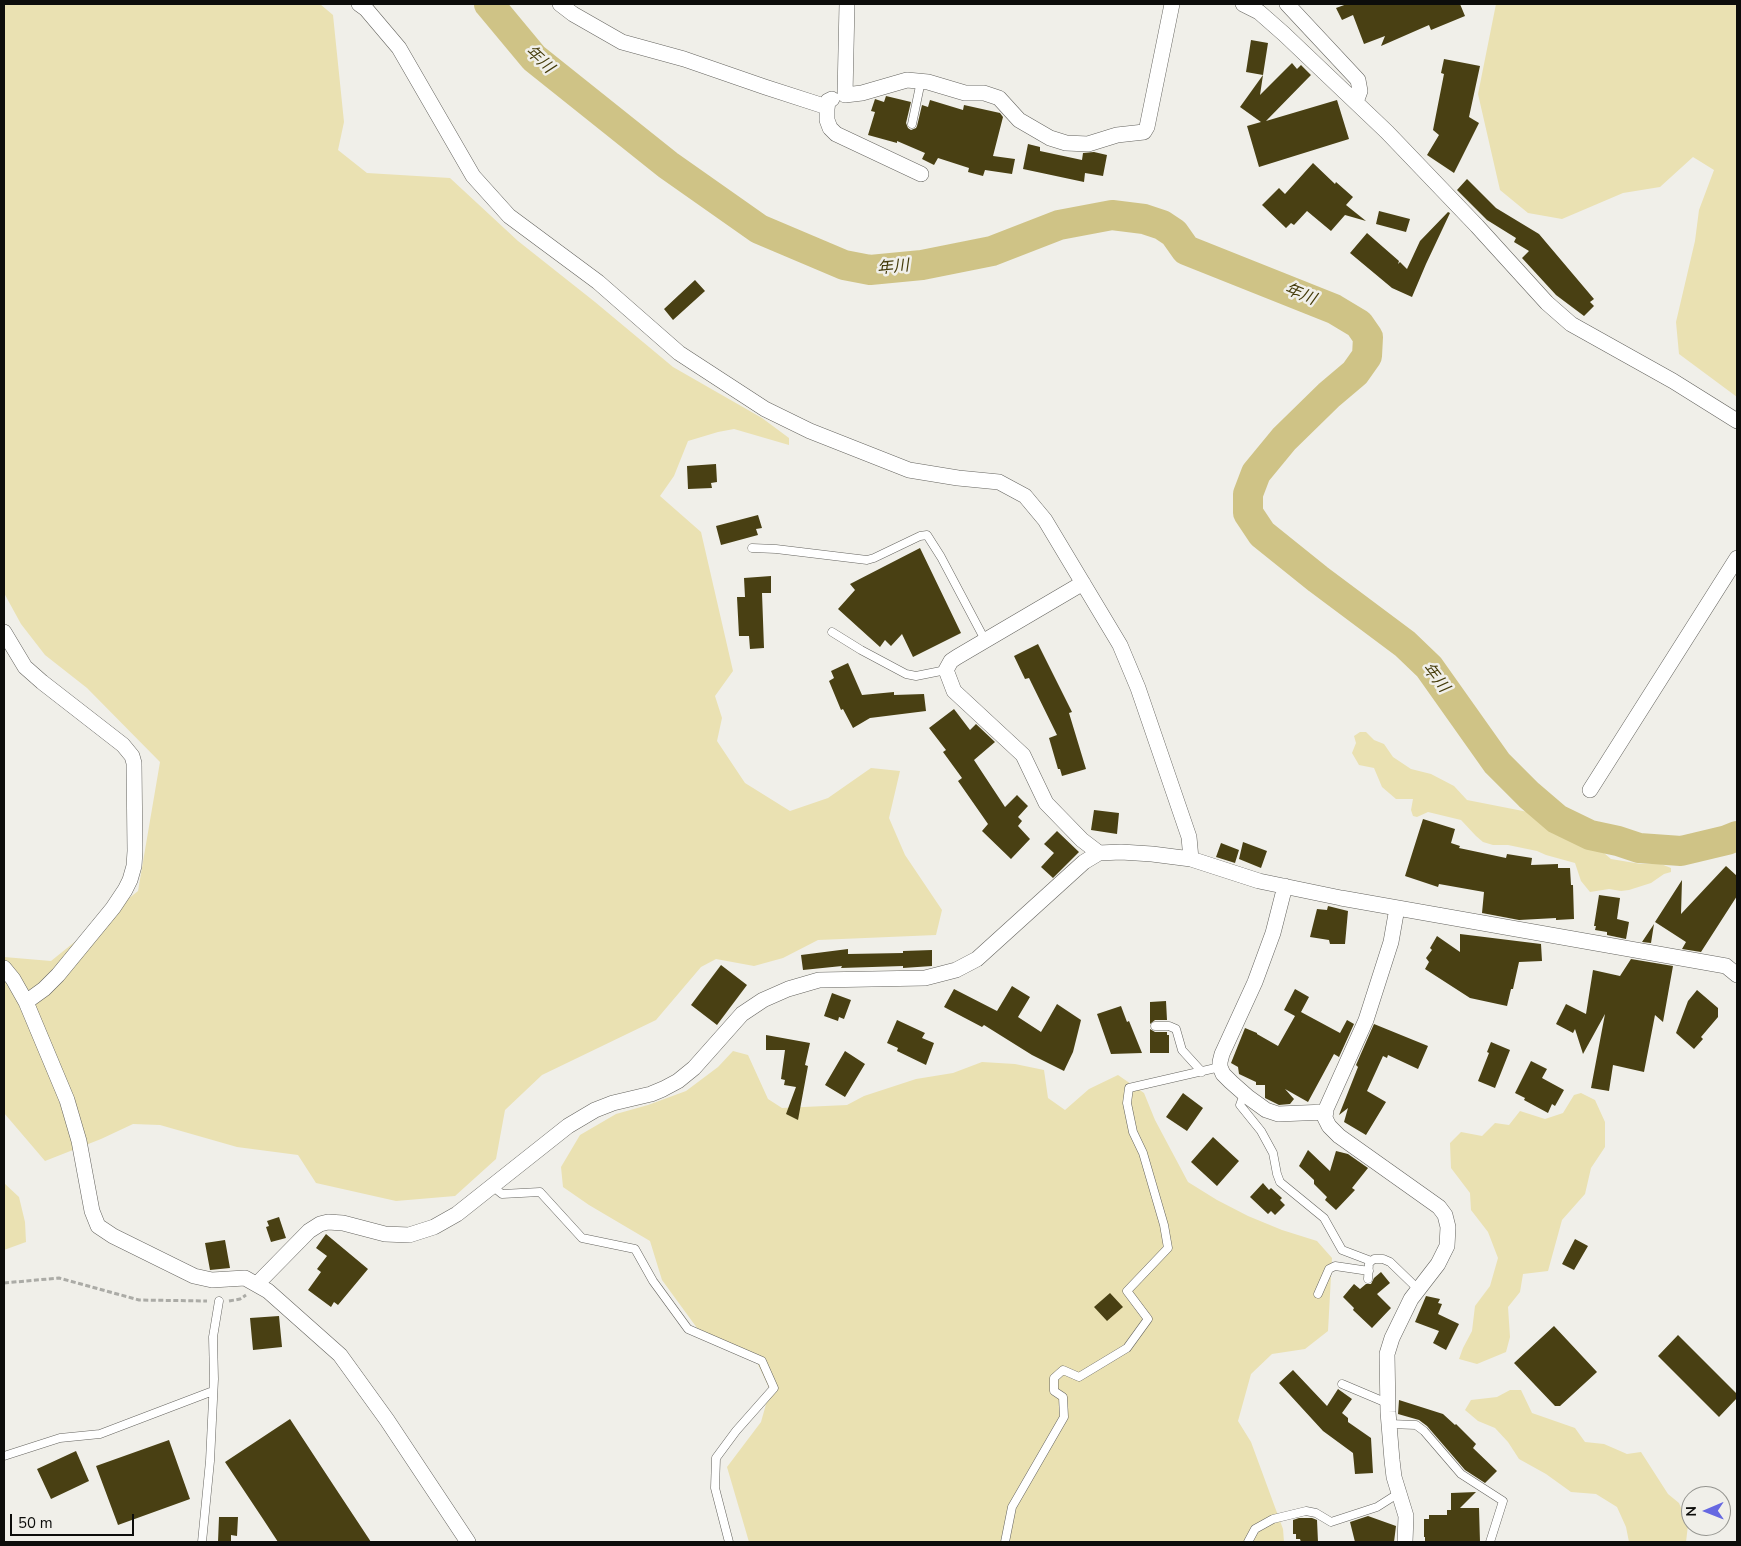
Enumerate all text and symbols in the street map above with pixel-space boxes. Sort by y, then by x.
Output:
water label: 年川 [521,42,557,78]
water label: 年川 [876,257,910,279]
water label: 年川 [1282,280,1318,310]
water label: 年川 [1418,659,1452,697]
north arrow [1681,1486,1731,1536]
scale bar [12,1504,136,1536]
text: N [1682,1506,1701,1517]
text: 50 m [18,1513,53,1533]

